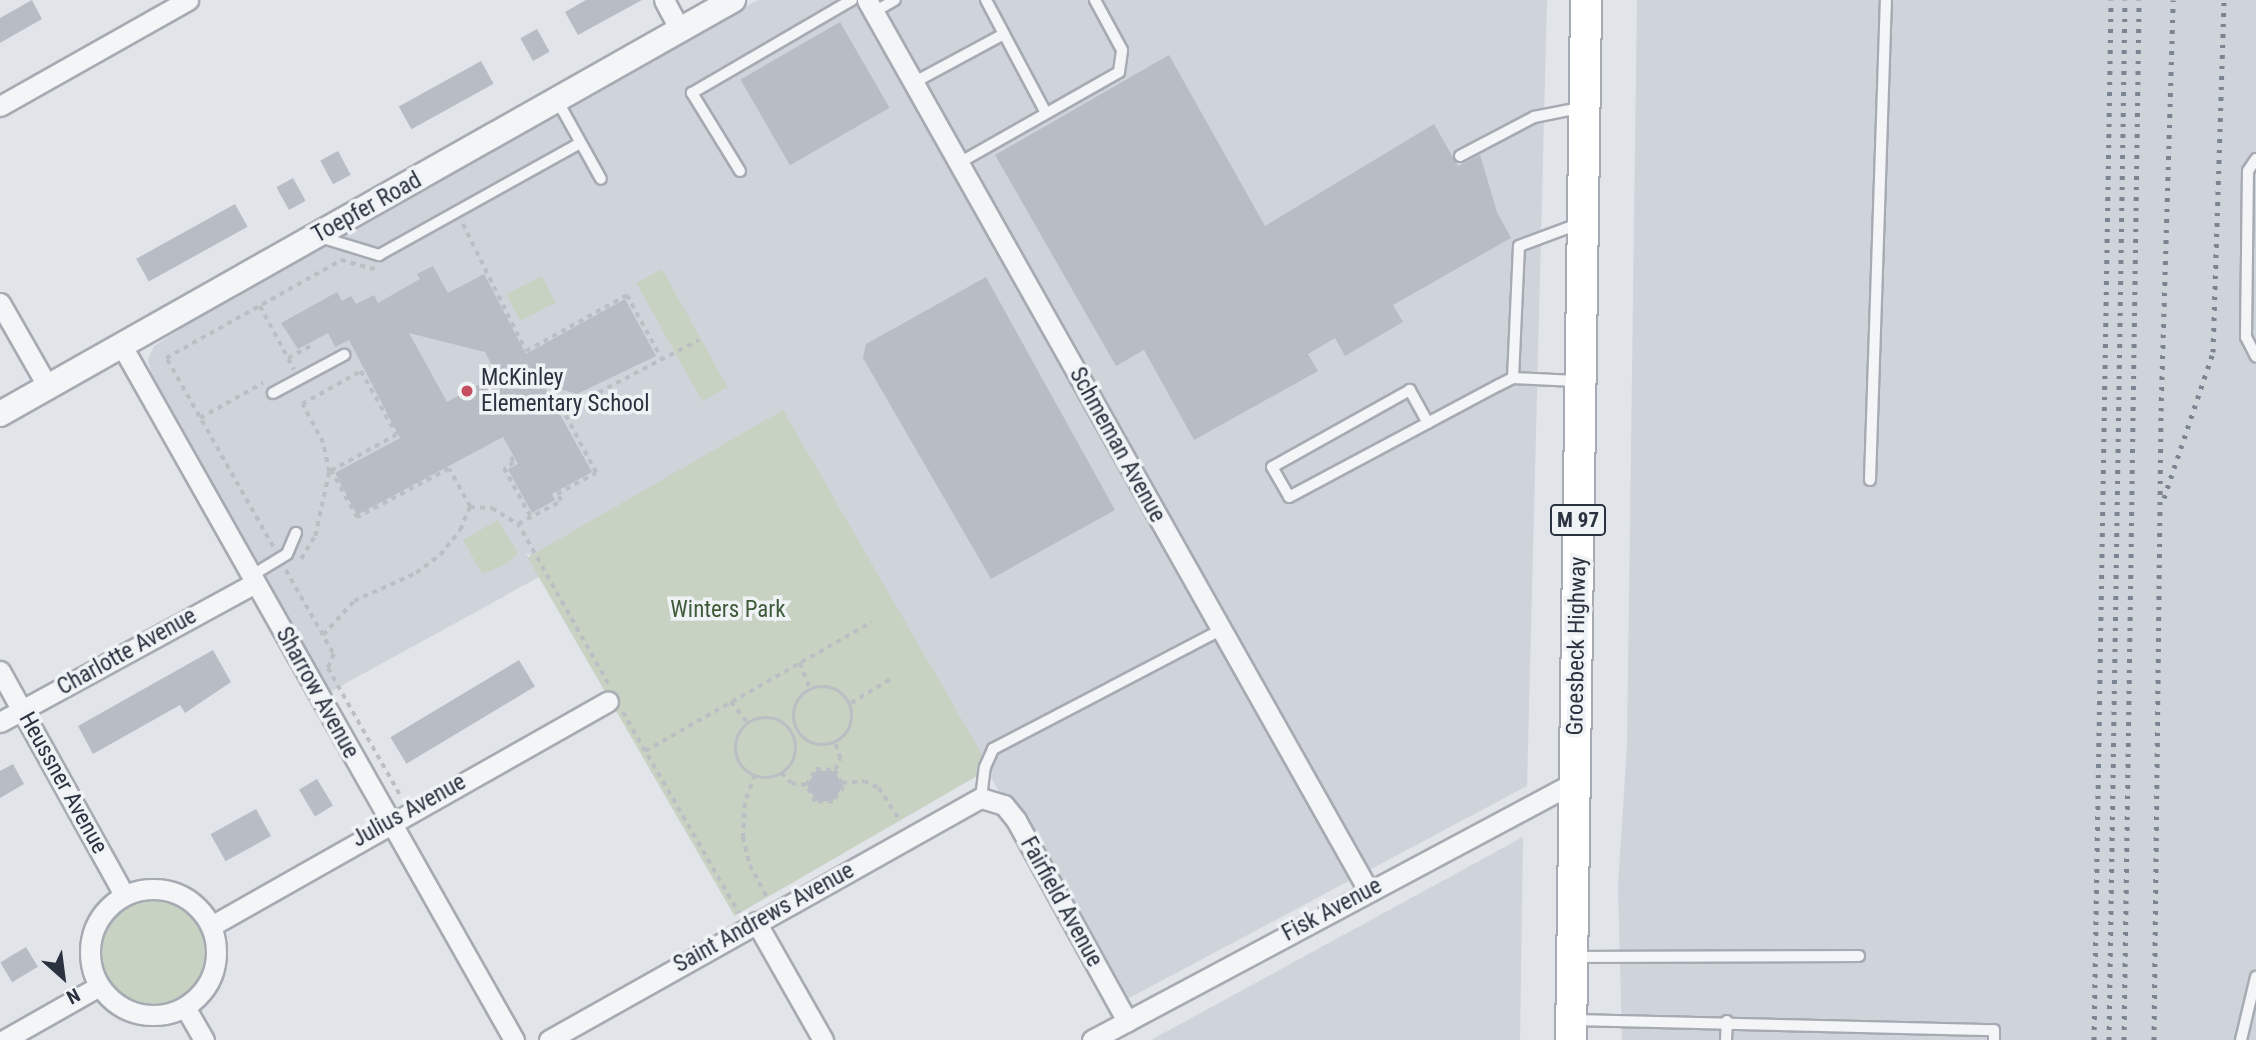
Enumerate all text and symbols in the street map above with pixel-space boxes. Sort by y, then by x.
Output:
street label: Toepfer Road [307,167,427,249]
street label: Schmeman Avenue [1063,363,1171,527]
place label: McKinley Elementary School [481,364,650,418]
marker: McKinley Elementary School [459,383,475,399]
road number: M 97 [1550,503,1606,538]
street label: Groesbeck Highway [1562,556,1592,736]
park label: Winters Park [670,596,786,624]
street label: Charlotte Avenue [53,602,201,702]
street label: Sharrow Avenue [270,623,364,763]
street label: Heussner Avenue [13,707,113,859]
street label: Julius Avenue [347,768,471,854]
street label: Fairfield Avenue [1014,832,1108,972]
street label: Saint Andrews Avenue [669,857,859,979]
street label: Fisk Avenue [1278,872,1386,948]
north arrow [28,942,98,1012]
text: N [63,983,84,1009]

